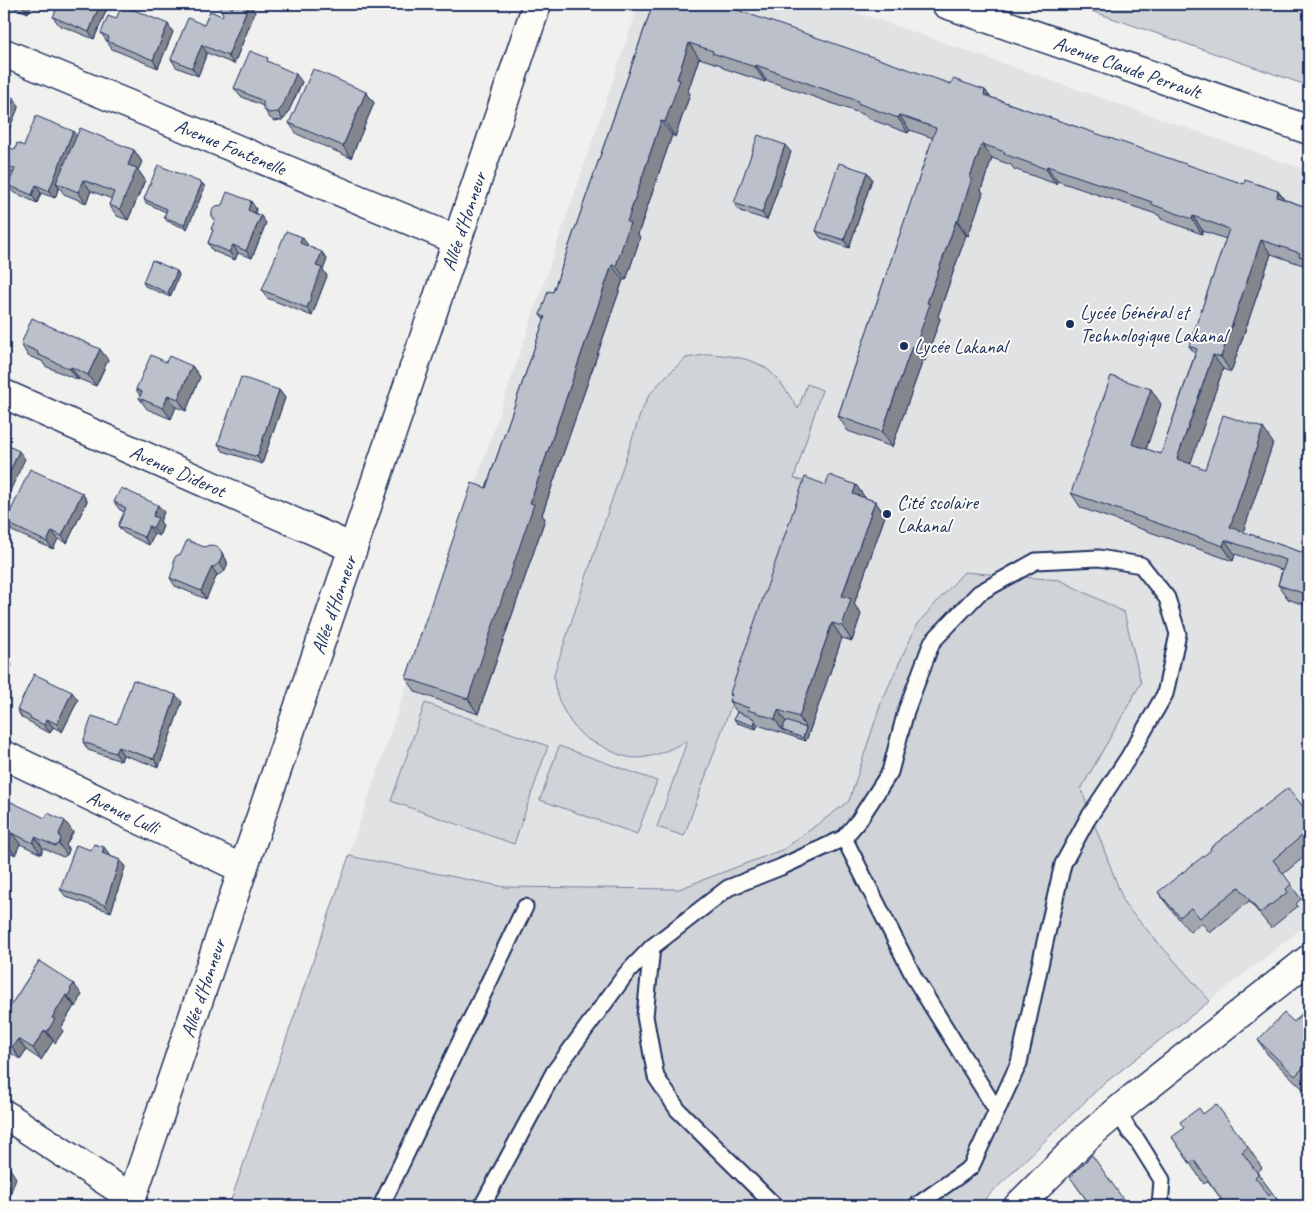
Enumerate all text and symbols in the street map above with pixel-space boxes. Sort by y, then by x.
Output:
street label: Avenue Claude Perrault [1050,30,1206,105]
street label: Avenue Fontenelle [171,113,291,181]
street label: Allée d'Honneur [436,167,493,274]
place label: Lycée Général et Technologique Lakanal [1080,300,1230,348]
marker: Lycée Général et Technologique Lakanal [1064,318,1076,330]
place label: Lycée Lakanal [914,334,1011,359]
marker: Lycée Lakanal [898,340,910,352]
street label: Avenue Diderot [126,439,231,504]
place label: Cité scolaire Lakanal [897,490,979,538]
marker: Cité scolaire Lakanal [881,508,893,520]
street label: Allée d'Honneur [306,551,363,657]
street label: Avenue Lulli [83,785,165,841]
street label: Allée d'Honneur [175,934,232,1041]

